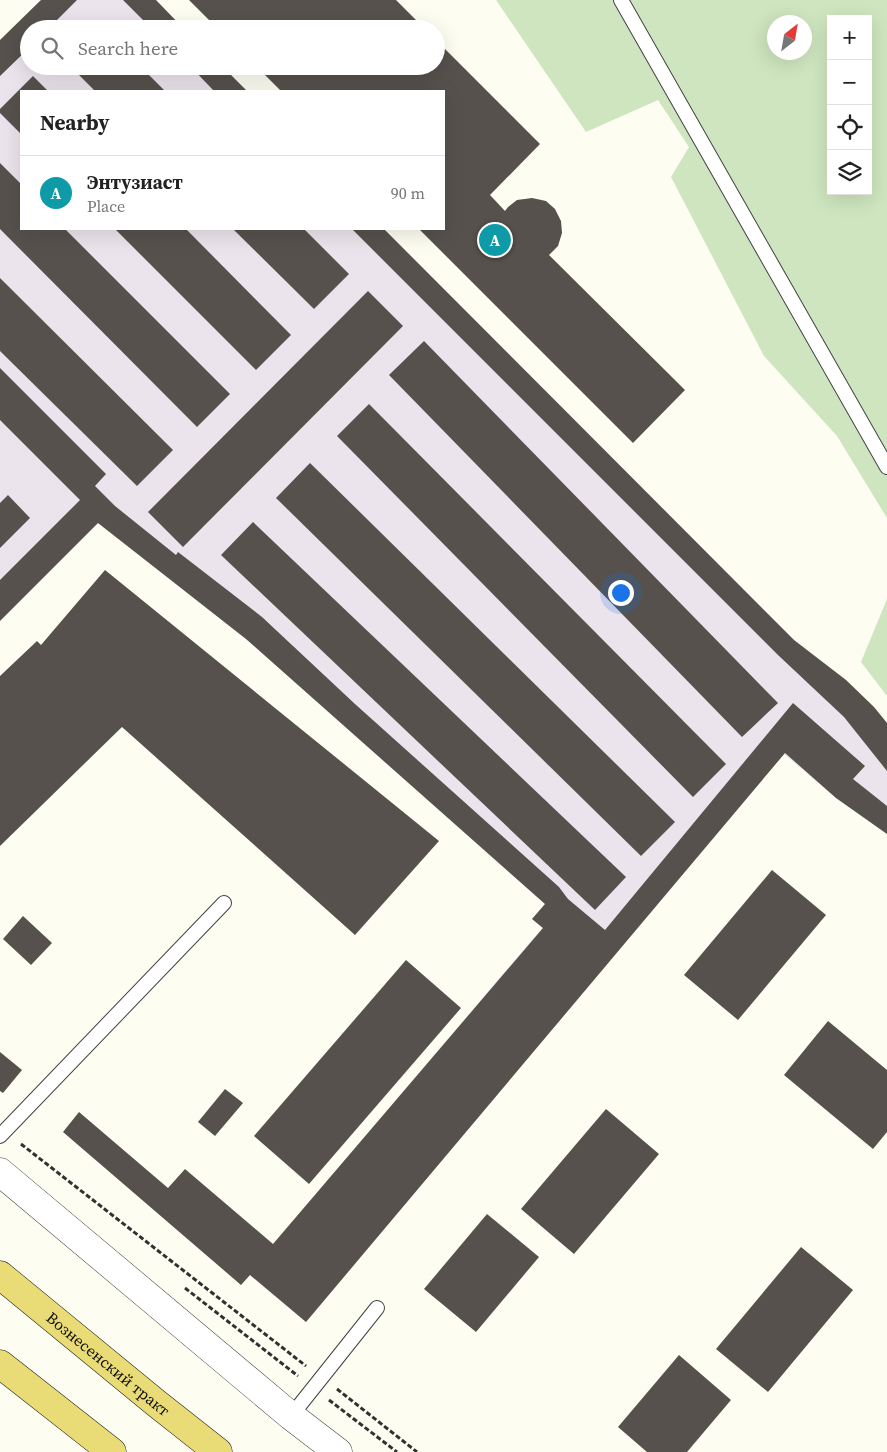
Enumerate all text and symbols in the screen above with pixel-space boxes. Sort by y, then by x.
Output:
north arrow [767,15,812,60]
map controls [827,15,872,195]
button: + [827,15,872,60]
search box [20,20,445,75]
icon: search [38,34,66,62]
text: Search here [78,35,178,61]
button: − [827,60,872,105]
button: locate [827,105,872,150]
text: Nearby [40,108,110,137]
button: layers [827,150,872,195]
text: Энтузиаст [87,169,183,195]
text: A [51,182,61,204]
text: 90 m [391,182,425,204]
text: Place [87,195,125,217]
pin: A [479,221,511,259]
your location [608,580,634,606]
street label: Вознесенский тракт [42,1306,175,1421]

